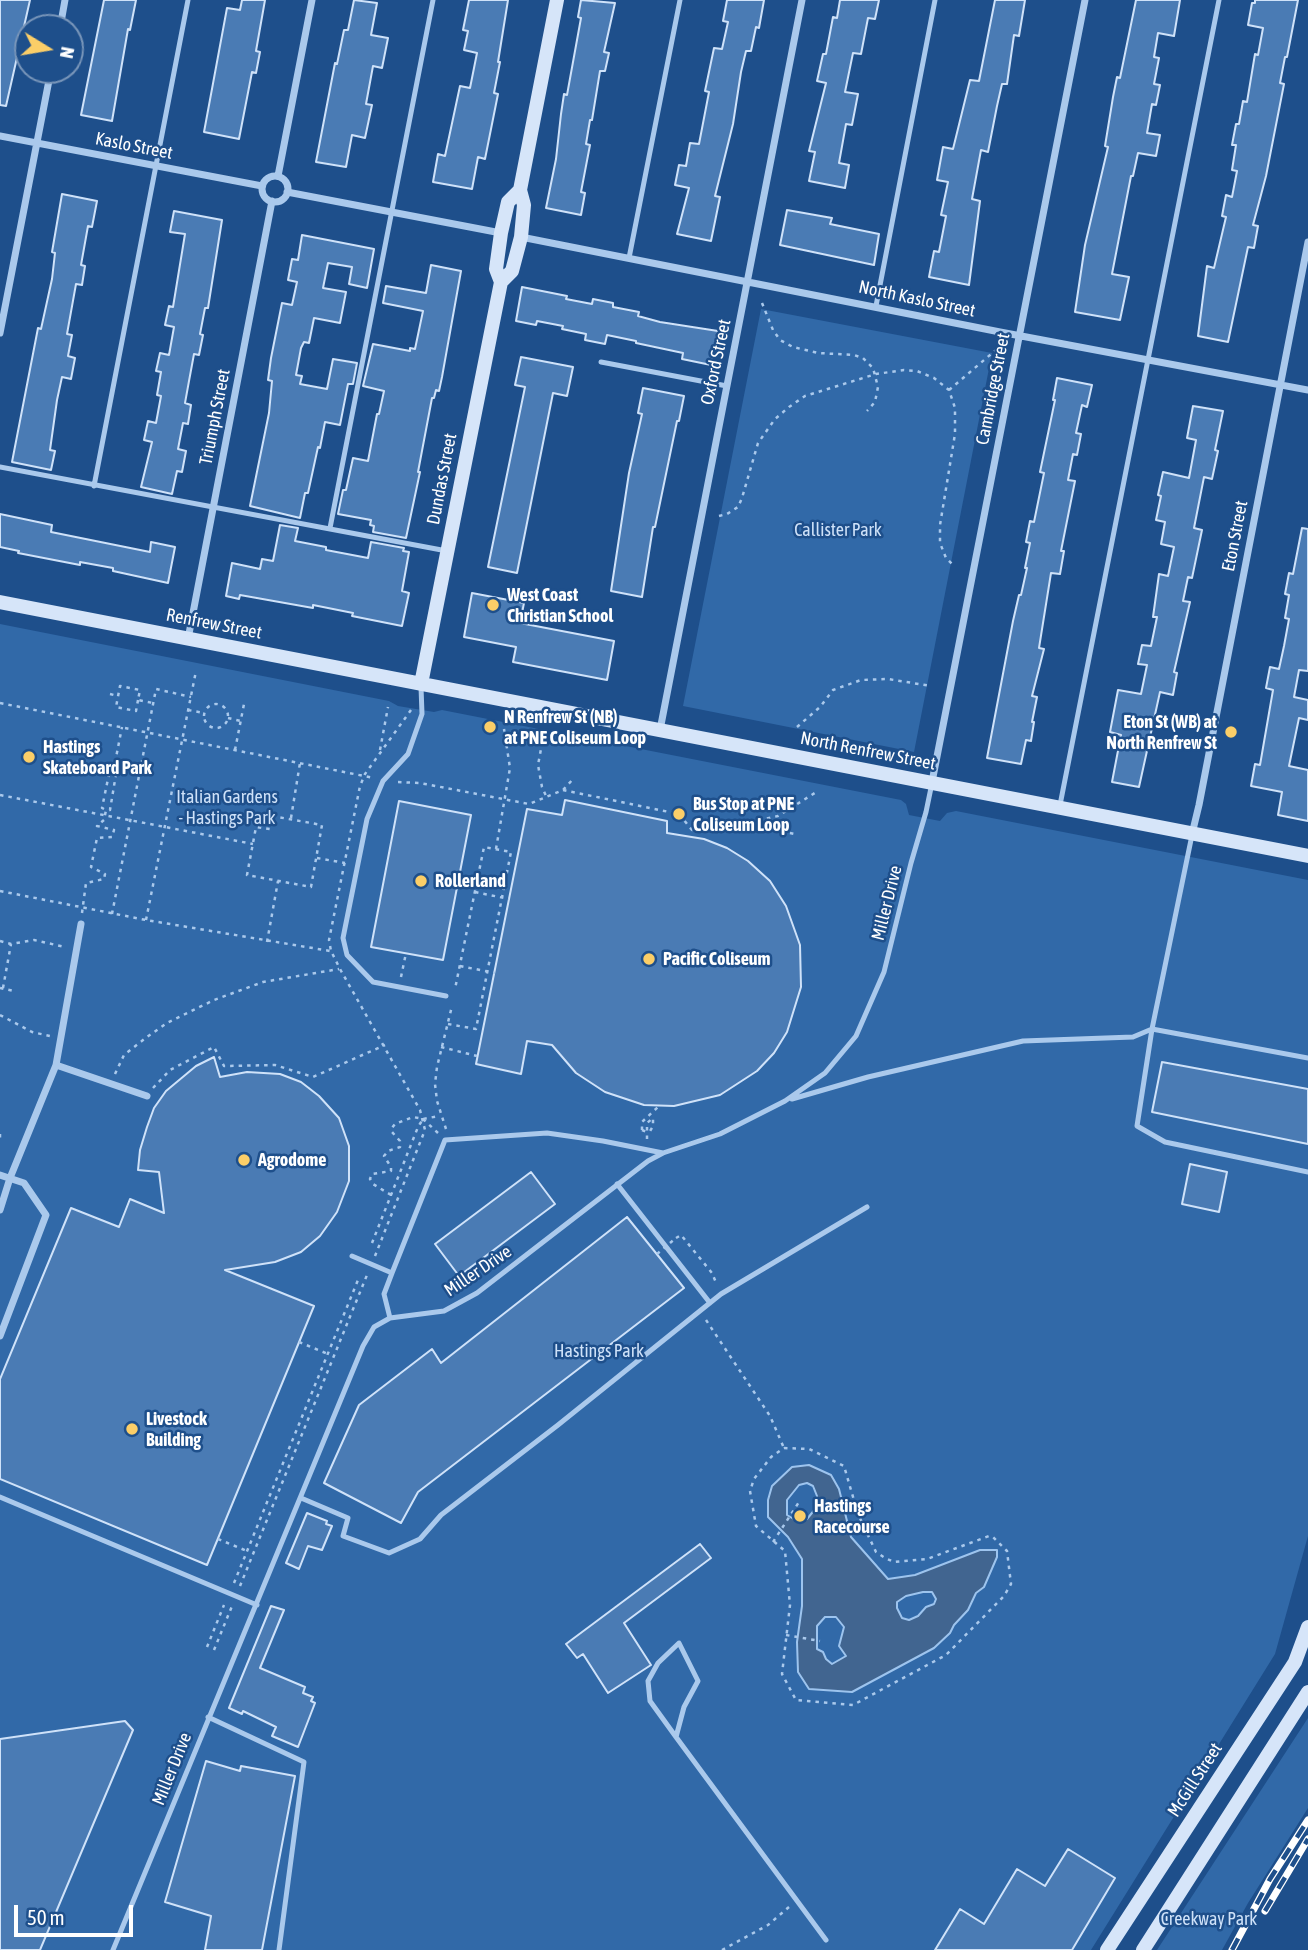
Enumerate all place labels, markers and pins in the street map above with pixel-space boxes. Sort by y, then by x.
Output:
place label: West Coast Christian School [507,584,613,626]
marker: West Coast Christian School [485,597,501,613]
place label: N Renfrew St (NB) at PNE Coliseum Loop [504,706,646,748]
place label: Eton St (WB) at North Renfrew St [1106,711,1217,754]
marker: N Renfrew St (NB) at PNE Coliseum Loop [482,719,498,735]
marker: Eton St (WB) at North Renfrew St [1223,724,1239,740]
place label: Hastings Skateboard Park [43,736,152,778]
marker: Hastings Skateboard Park [21,749,37,765]
place label: Bus Stop at PNE Coliseum Loop [693,793,794,836]
marker: Bus Stop at PNE Coliseum Loop [671,806,687,822]
place label: Rollerland [435,870,506,892]
marker: Rollerland [413,873,429,889]
place label: Pacific Coliseum [663,948,771,970]
marker: Pacific Coliseum [641,951,657,967]
place label: Agrodome [258,1149,326,1171]
marker: Agrodome [236,1152,252,1168]
place label: Livestock Building [146,1408,207,1450]
marker: Livestock Building [124,1421,140,1437]
place label: Hastings Racecourse [814,1495,890,1538]
marker: Hastings Racecourse [792,1508,808,1524]

